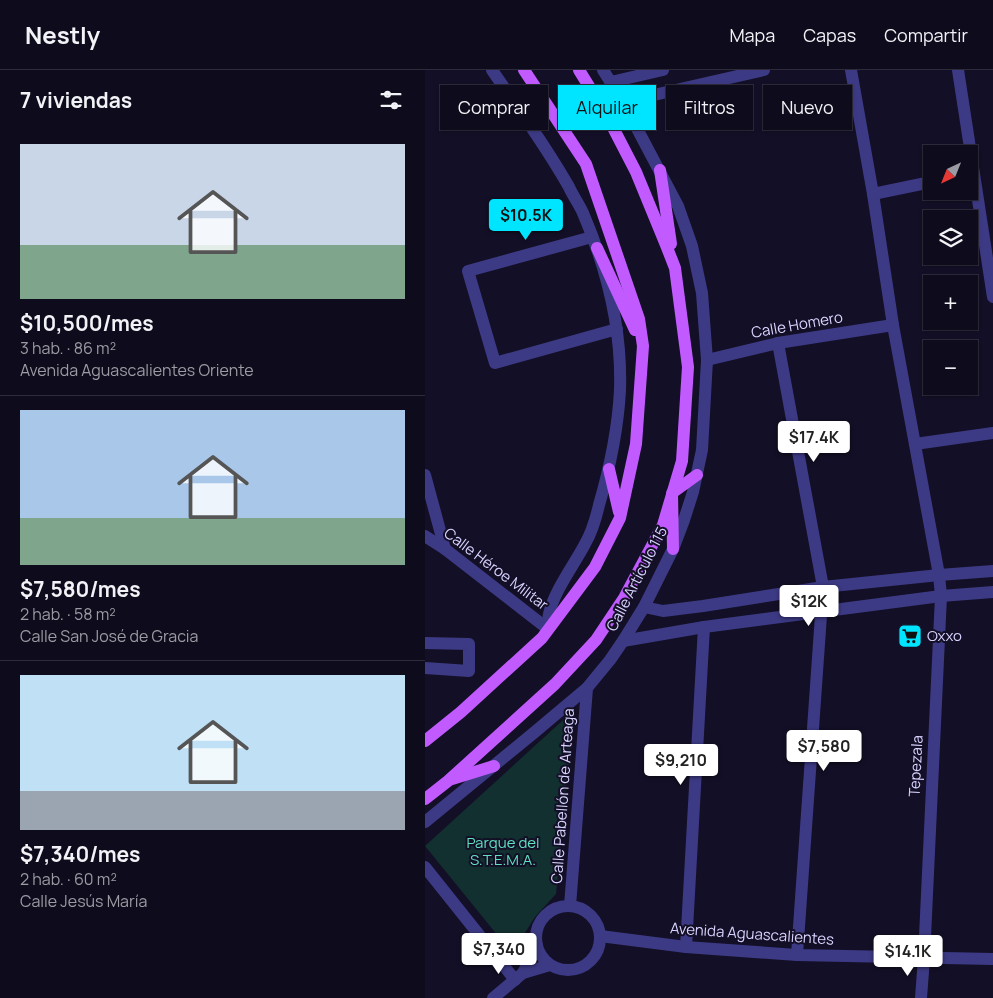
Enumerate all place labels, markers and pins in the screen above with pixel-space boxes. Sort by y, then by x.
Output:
pin: $10.5K [485,198,567,241]
pin: $17.4K [773,420,855,463]
pin: $12K [779,584,839,627]
supermarket icon: Oxxo [897,623,923,649]
place label: Oxxo [927,625,962,646]
pin: $7,580 [783,730,865,772]
pin: $9,210 [640,744,722,786]
pin: $7,340 [458,932,540,975]
pin: $14.1K [867,934,949,977]

